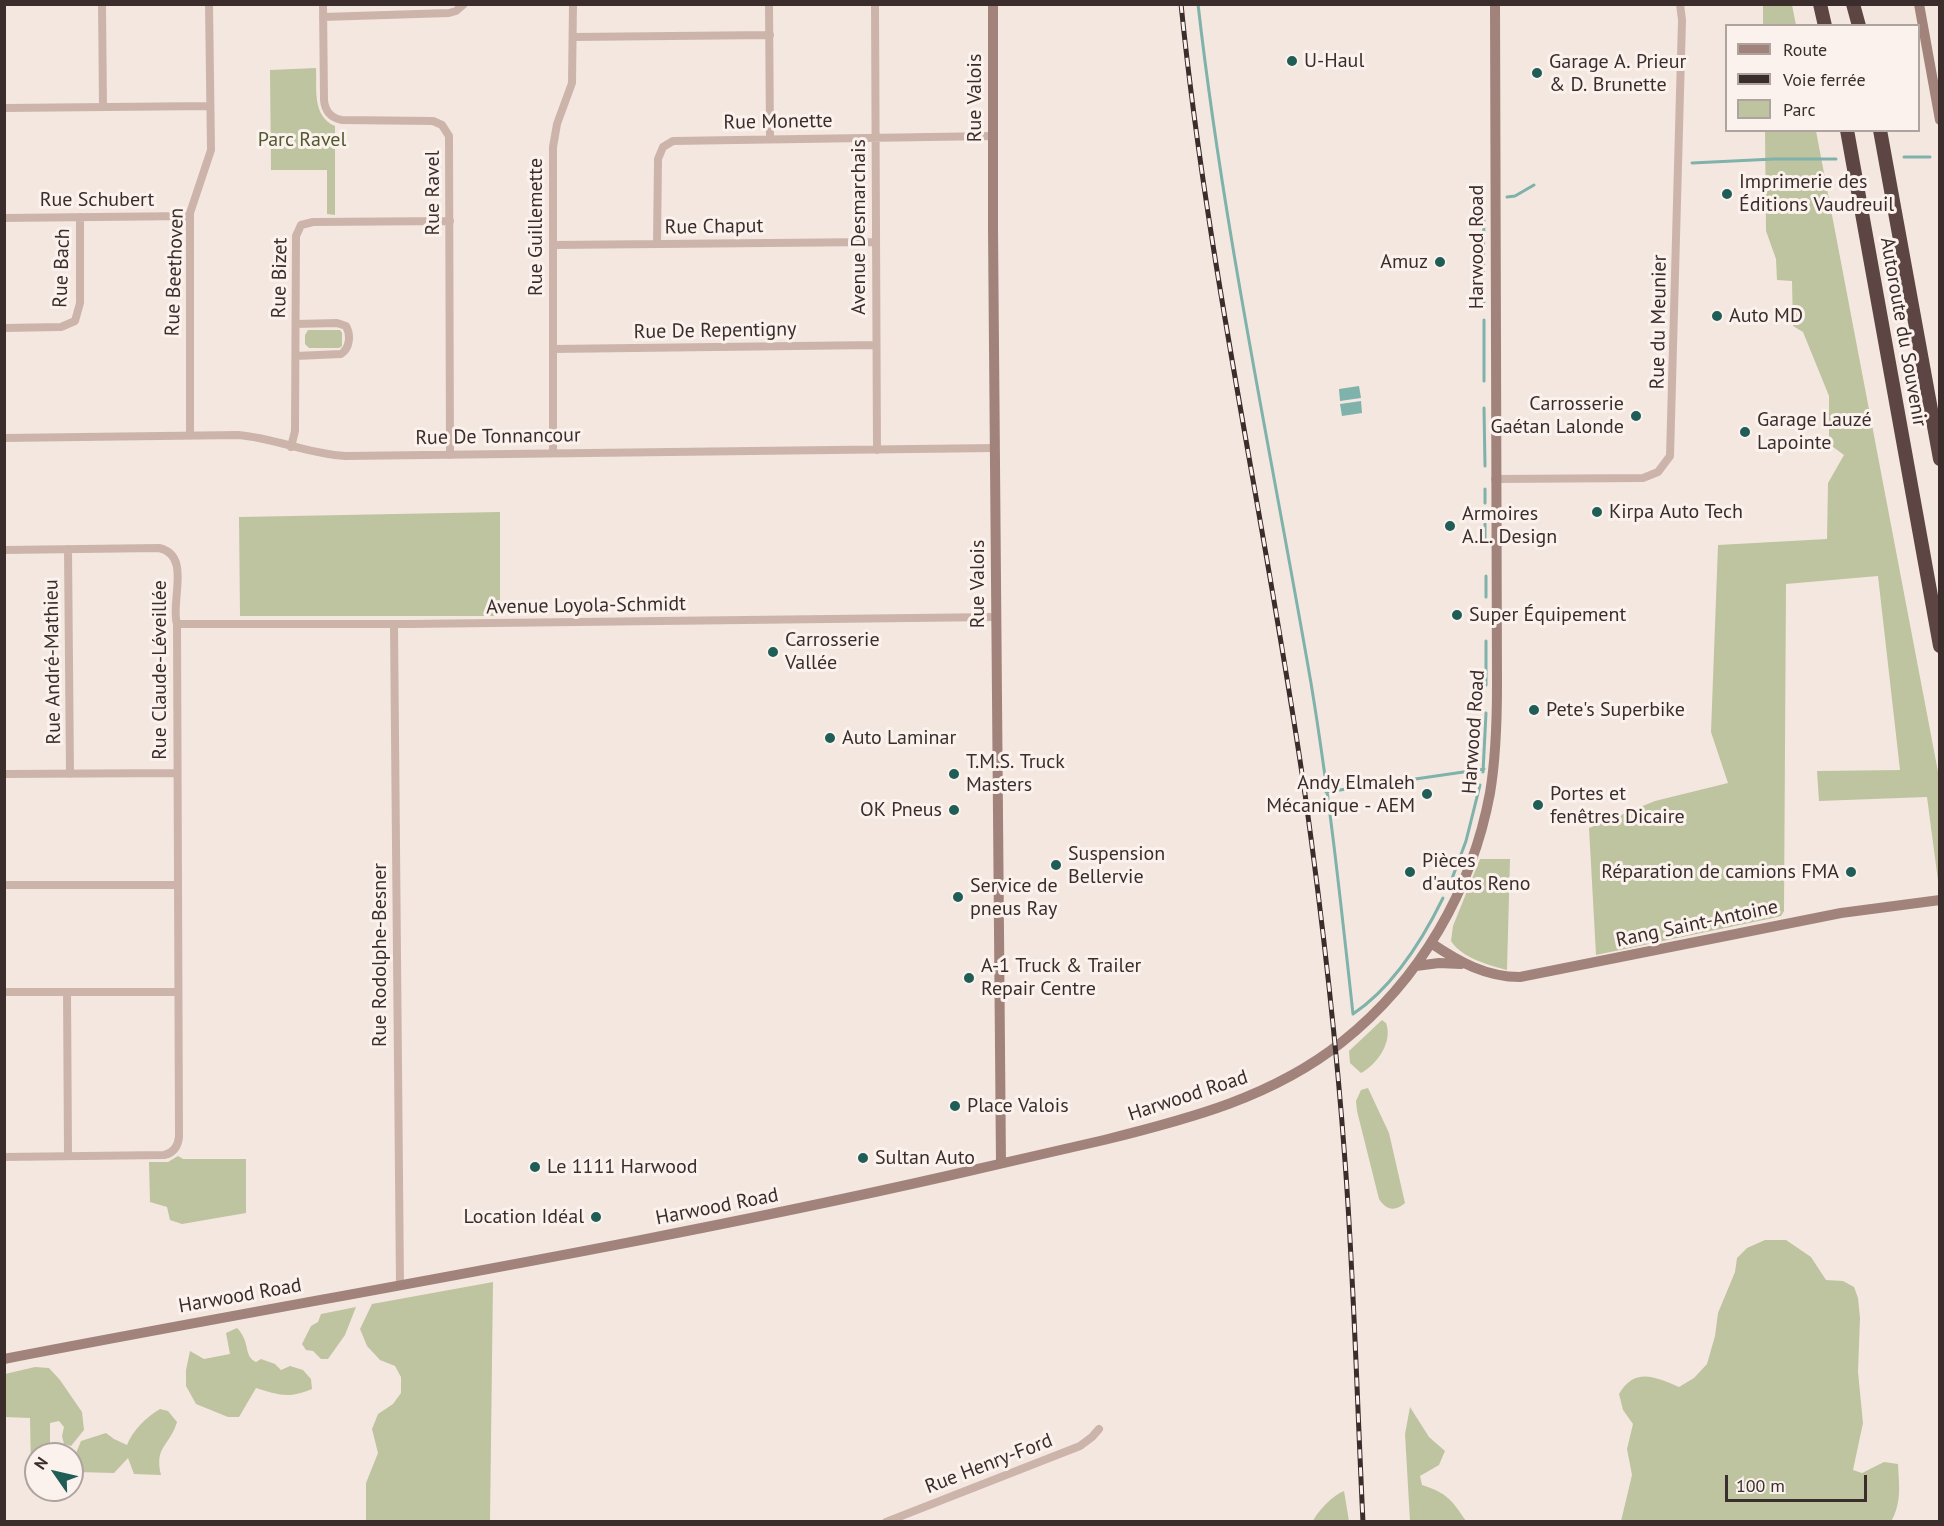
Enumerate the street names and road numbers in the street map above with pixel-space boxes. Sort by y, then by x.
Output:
street label: Rue Valois [963,54,987,142]
street label: Rue Monette [723,109,833,135]
street label: Avenue Desmarchais [847,139,871,315]
street label: Rue Ravel [421,150,445,236]
street label: Rue Guillemette [524,158,548,296]
street label: Harwood Road [1465,185,1489,309]
street label: Rue Schubert [40,188,154,212]
street label: Rue Beethoven [161,207,189,337]
street label: Rue Chaput [664,214,764,240]
street label: Rue Bach [49,228,75,308]
street label: Autoroute du Souvenir [1875,235,1931,429]
street label: Rue Bizet [267,238,293,318]
street label: Rue du Meunier [1646,254,1672,390]
street label: Rue De Repentigny [633,318,797,344]
street label: Rue De Tonnancour [415,424,581,450]
street label: Rue Valois [966,540,990,628]
street label: Rue André-Mathieu [40,579,66,745]
street label: Rue Claude-Léveillée [148,580,172,760]
street label: Avenue Loyola-Schmidt [486,592,686,620]
street label: Harwood Road [1458,669,1490,795]
street label: Rue Rodolphe-Besner [368,863,392,1047]
street label: Rang Saint-Antoine [1614,895,1780,953]
street label: Harwood Road [1125,1065,1251,1127]
street label: Harwood Road [654,1183,780,1231]
street label: Harwood Road [177,1273,303,1319]
street label: Rue Henry-Ford [922,1429,1056,1499]

